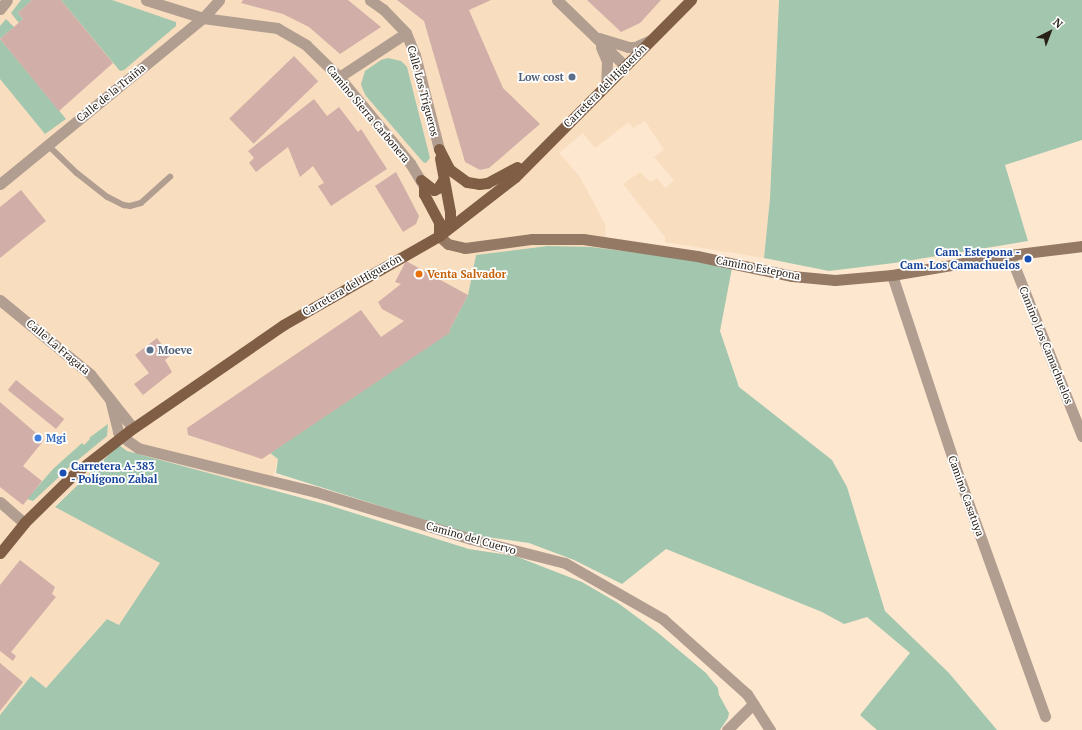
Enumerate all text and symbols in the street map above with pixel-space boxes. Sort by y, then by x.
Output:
north arrow [1030,12,1070,52]
text: N [1050,15,1066,31]
street label: Carretera del Higuerón [561,42,649,130]
street label: Calle Los Trigueros [404,44,442,138]
street label: Calle de la Traiña [74,61,148,125]
street label: Camino Sierra Carbonera [323,63,413,165]
place label: Low cost [519,70,564,84]
marker: Low cost [567,72,577,82]
place label: Cam. Estepona - Cam. Los Camachuelos [900,246,1020,272]
street label: Carretera del Higuerón [300,251,404,319]
street label: Camino Estepona [715,253,801,283]
marker: Cam. Estepona - Cam. Los Camachuelos [1023,254,1033,264]
place label: Venta Salvador [427,267,506,281]
marker: Venta Salvador [414,269,424,279]
street label: Camino Los Camachuelos [1016,284,1076,406]
street label: Calle La Fragata [24,317,92,377]
place label: Moeve [158,343,192,357]
marker: Moeve [145,345,155,355]
place label: Mgi [46,431,66,445]
marker: Mgi [33,433,43,443]
street label: Camino Casatuya [945,454,987,538]
place label: Carretera A-383 - Polígono Zabal [71,460,158,486]
marker: Carretera A-383 - Polígono Zabal [58,468,68,478]
street label: Camino del Cuervo [424,519,518,557]

